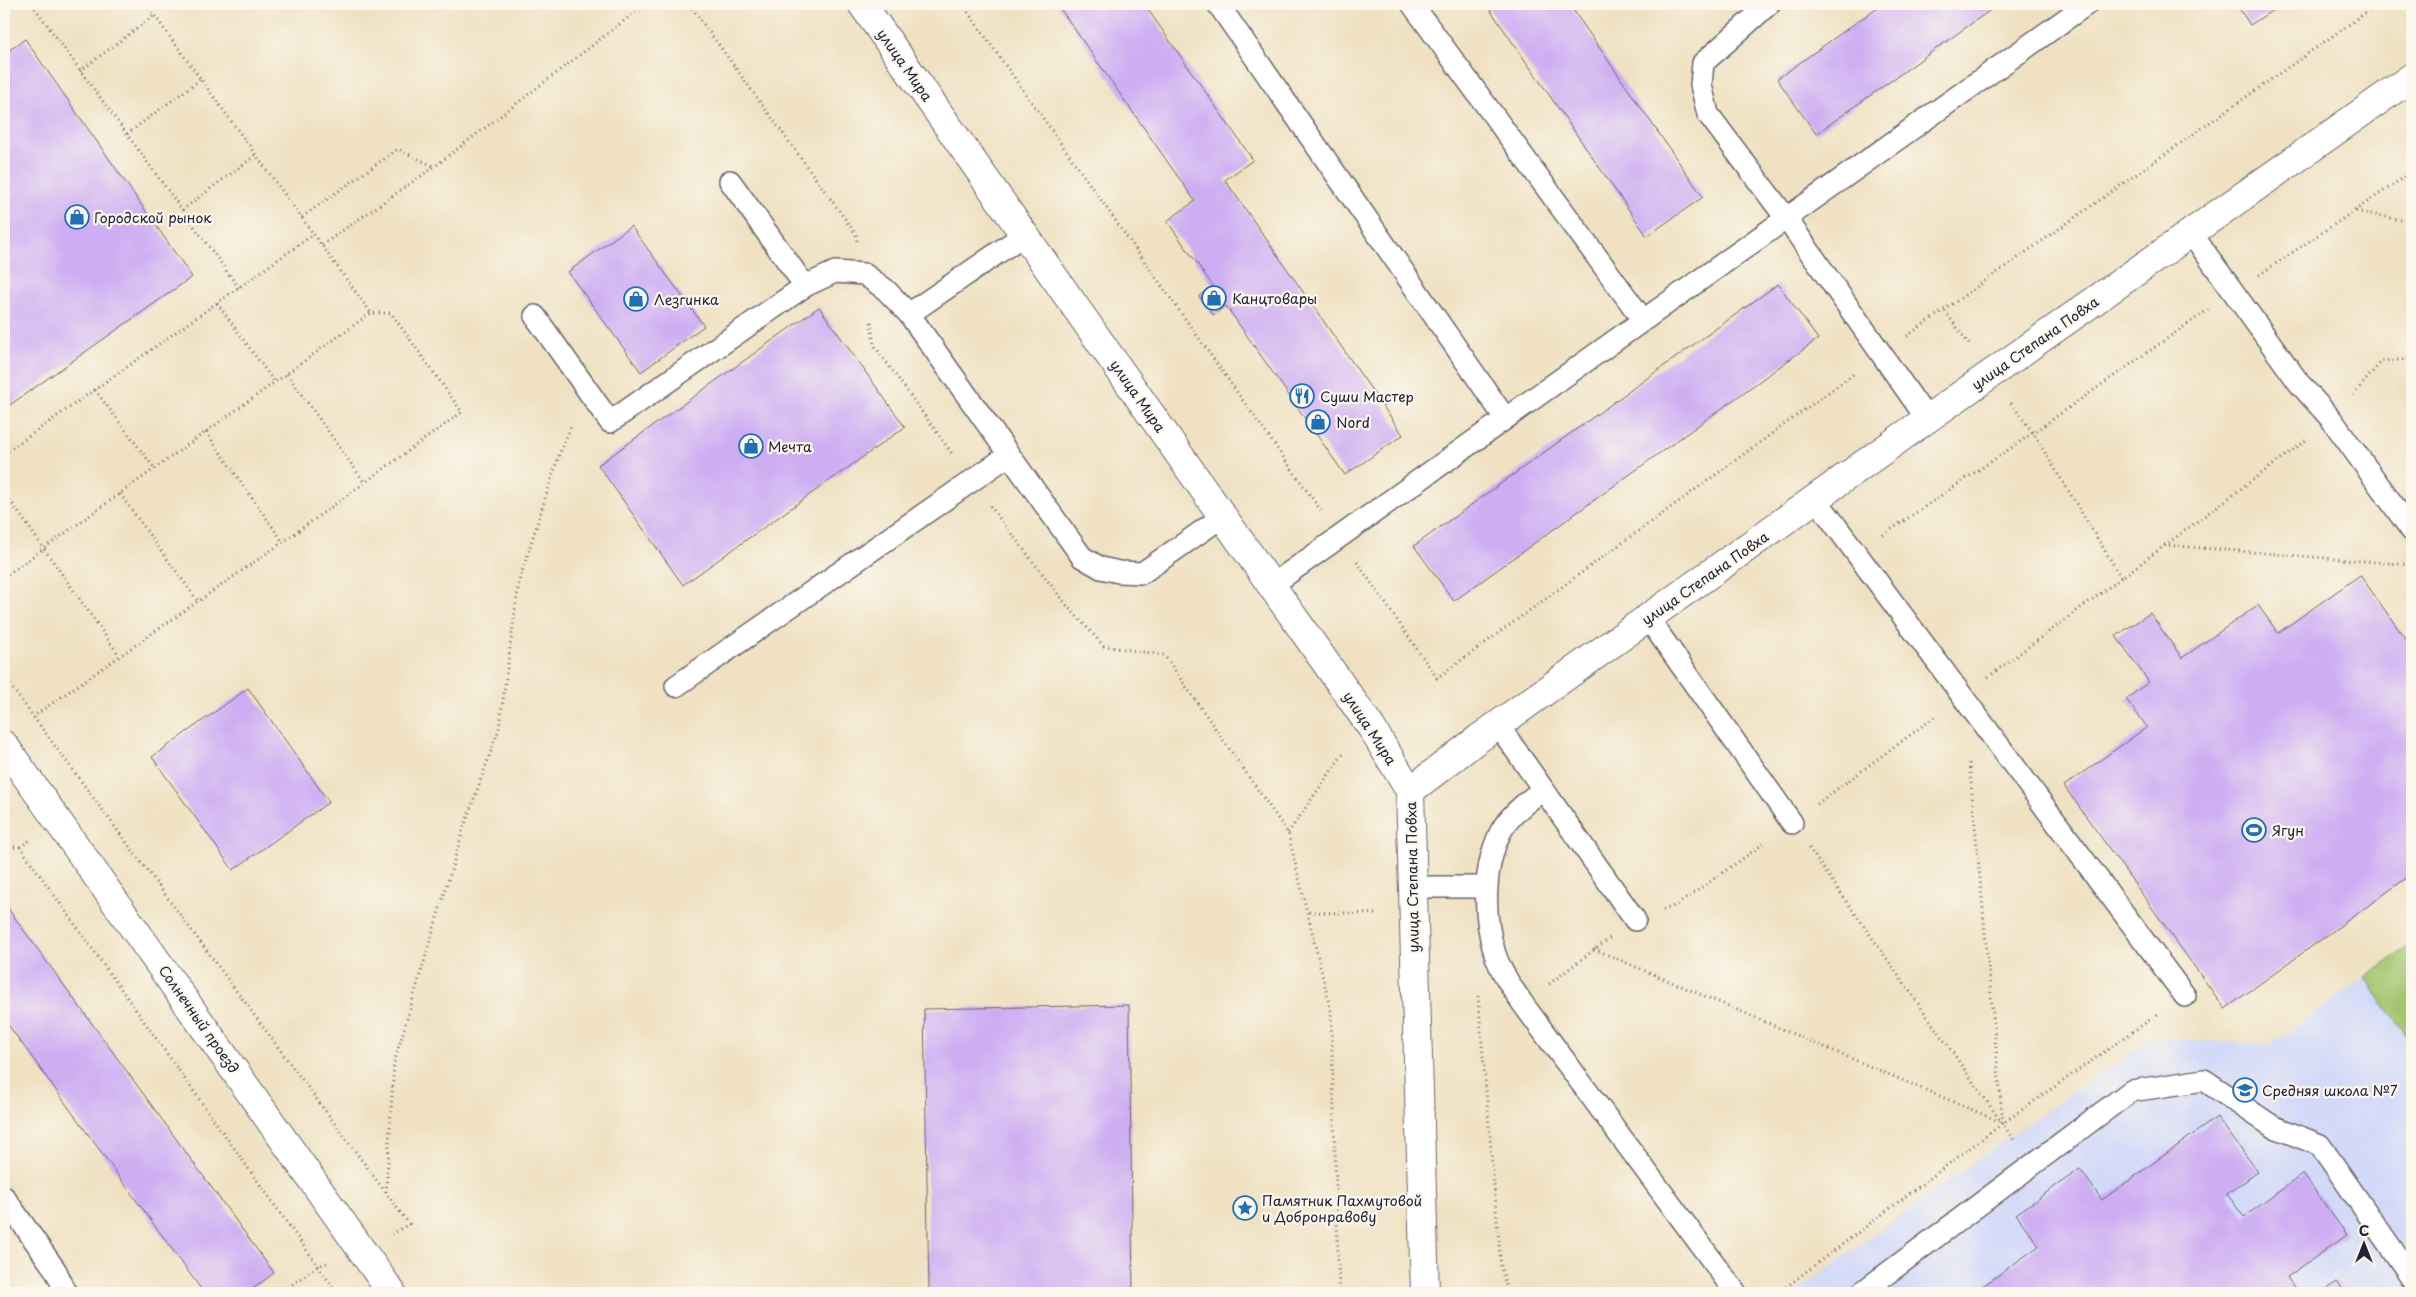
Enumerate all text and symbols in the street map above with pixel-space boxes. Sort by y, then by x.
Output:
street label: улица Мира [872,24,938,106]
shop icon: Городской рынок [64,204,90,230]
place label: Городской рынок [94,207,212,228]
shop icon: Канцтовары [1201,285,1227,311]
shop icon: Лезгинка [623,286,649,312]
place label: Канцтовары [1232,288,1317,309]
place label: Лезгинка [654,289,719,310]
street label: улица Степана Повха [1967,291,2103,395]
street label: улица Мира [1105,355,1171,437]
restaurant icon: Суши Мастер [1289,383,1315,409]
place label: Суши Мастер [1320,386,1414,407]
shop icon: Nord [1305,409,1331,435]
place label: Nord [1336,412,1370,433]
shop icon: Мечта [738,433,764,459]
place label: Мечта [768,436,812,457]
street label: улица Степана Повха [1637,526,1773,630]
street label: улица Мира [1338,687,1402,769]
street label: улица Степана Повха [1400,801,1424,953]
sports icon: Ягун [2241,817,2267,843]
place label: Ягун [2272,820,2304,841]
street label: Солнечный проезд [154,961,244,1077]
school or university icon: Средняя школа №7 [2232,1077,2258,1103]
place label: Средняя школа №7 [2262,1080,2398,1101]
place label: Памятник Пахмутовой и Добронравову [1262,1190,1422,1227]
place icon: Памятник Пахмутовой и Добронравову [1232,1195,1258,1221]
north arrow [2338,1220,2388,1270]
text: С [2359,1220,2369,1241]

